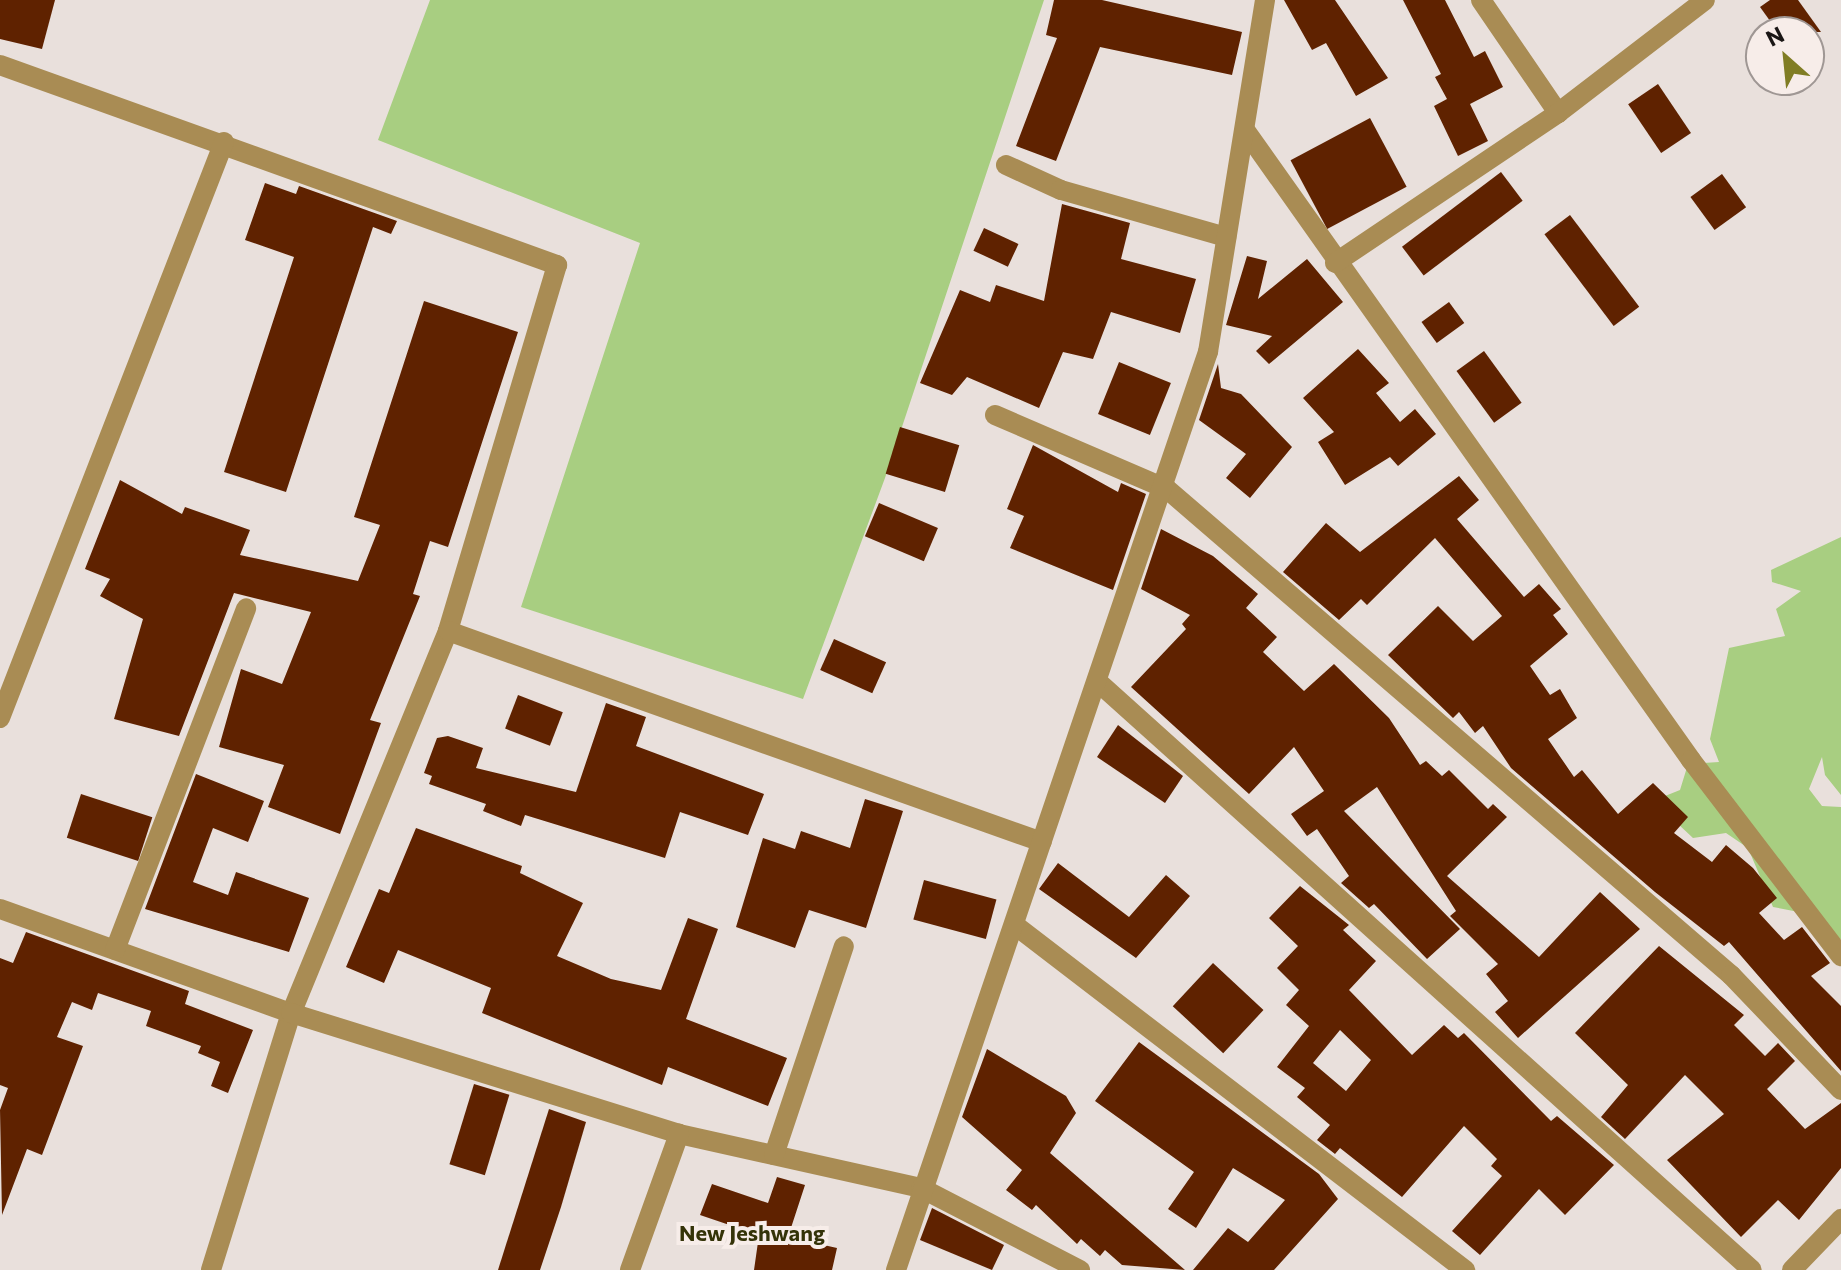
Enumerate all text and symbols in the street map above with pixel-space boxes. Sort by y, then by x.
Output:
north arrow [1745,16,1825,96]
text: N [1761,20,1788,52]
district label: New Jeshwang [679,1220,825,1246]

